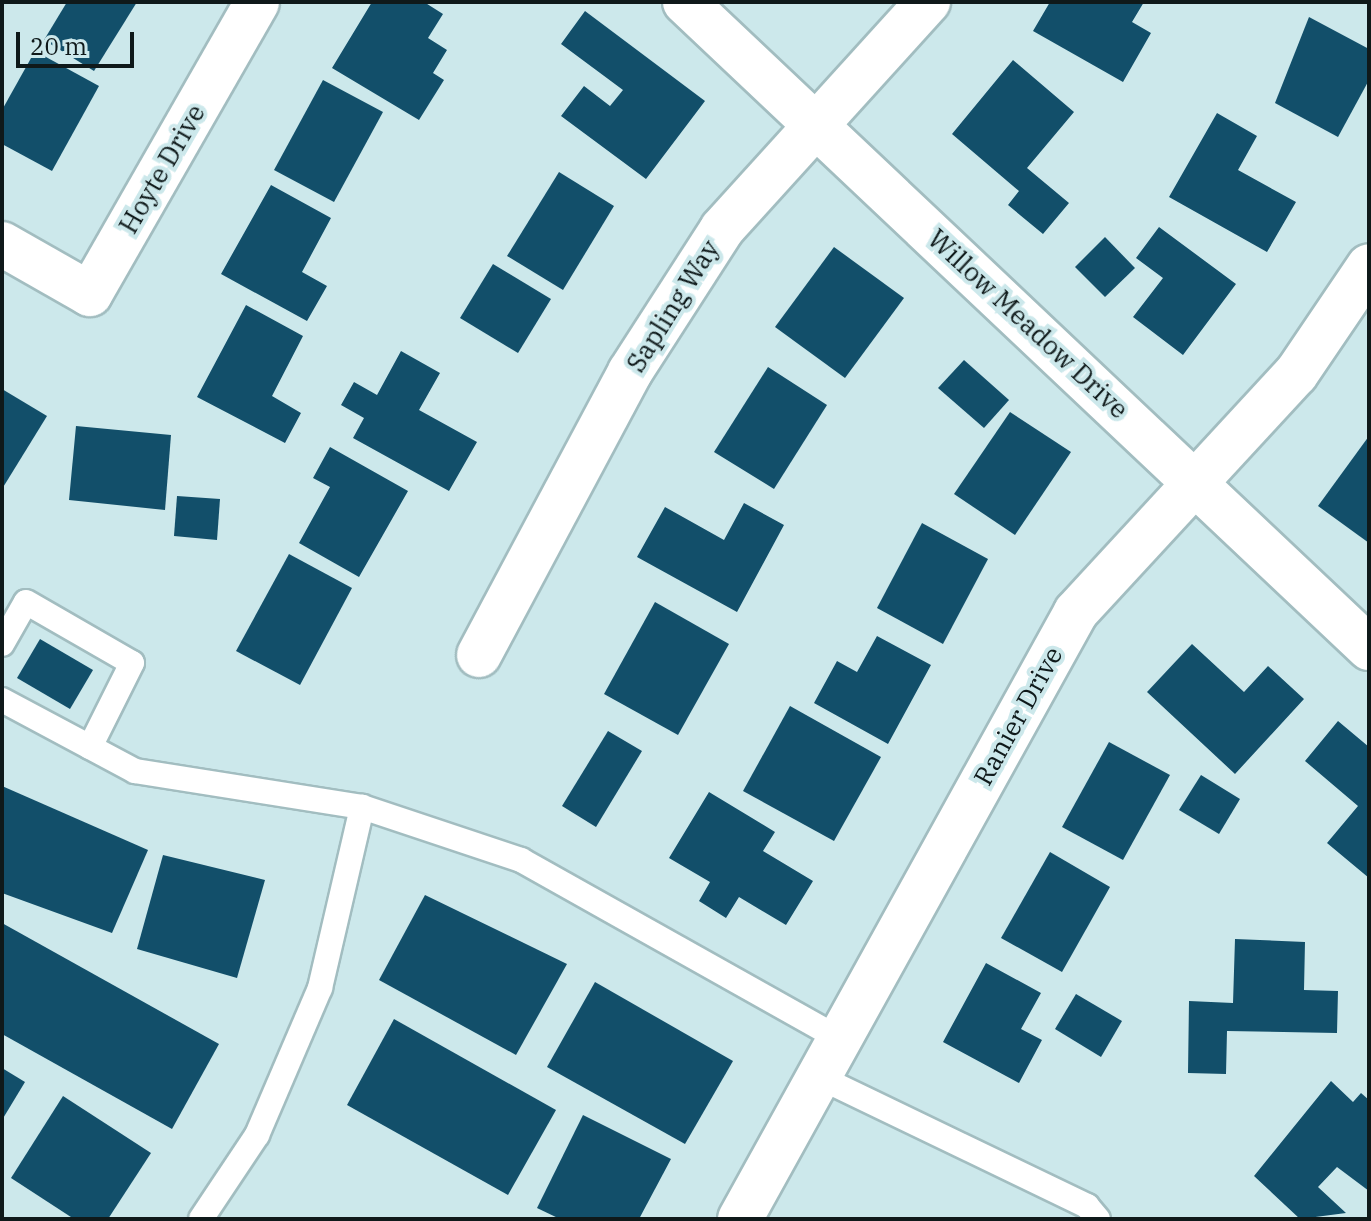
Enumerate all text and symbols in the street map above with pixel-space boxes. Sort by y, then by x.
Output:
scale bar [20,16,138,66]
text: 20 m [30,30,87,62]
street label: Hoyte Drive [113,99,211,239]
street label: Willow Meadow Drive [921,223,1135,425]
street label: Sapling Way [620,234,726,378]
street label: Ranier Drive [967,641,1069,791]

